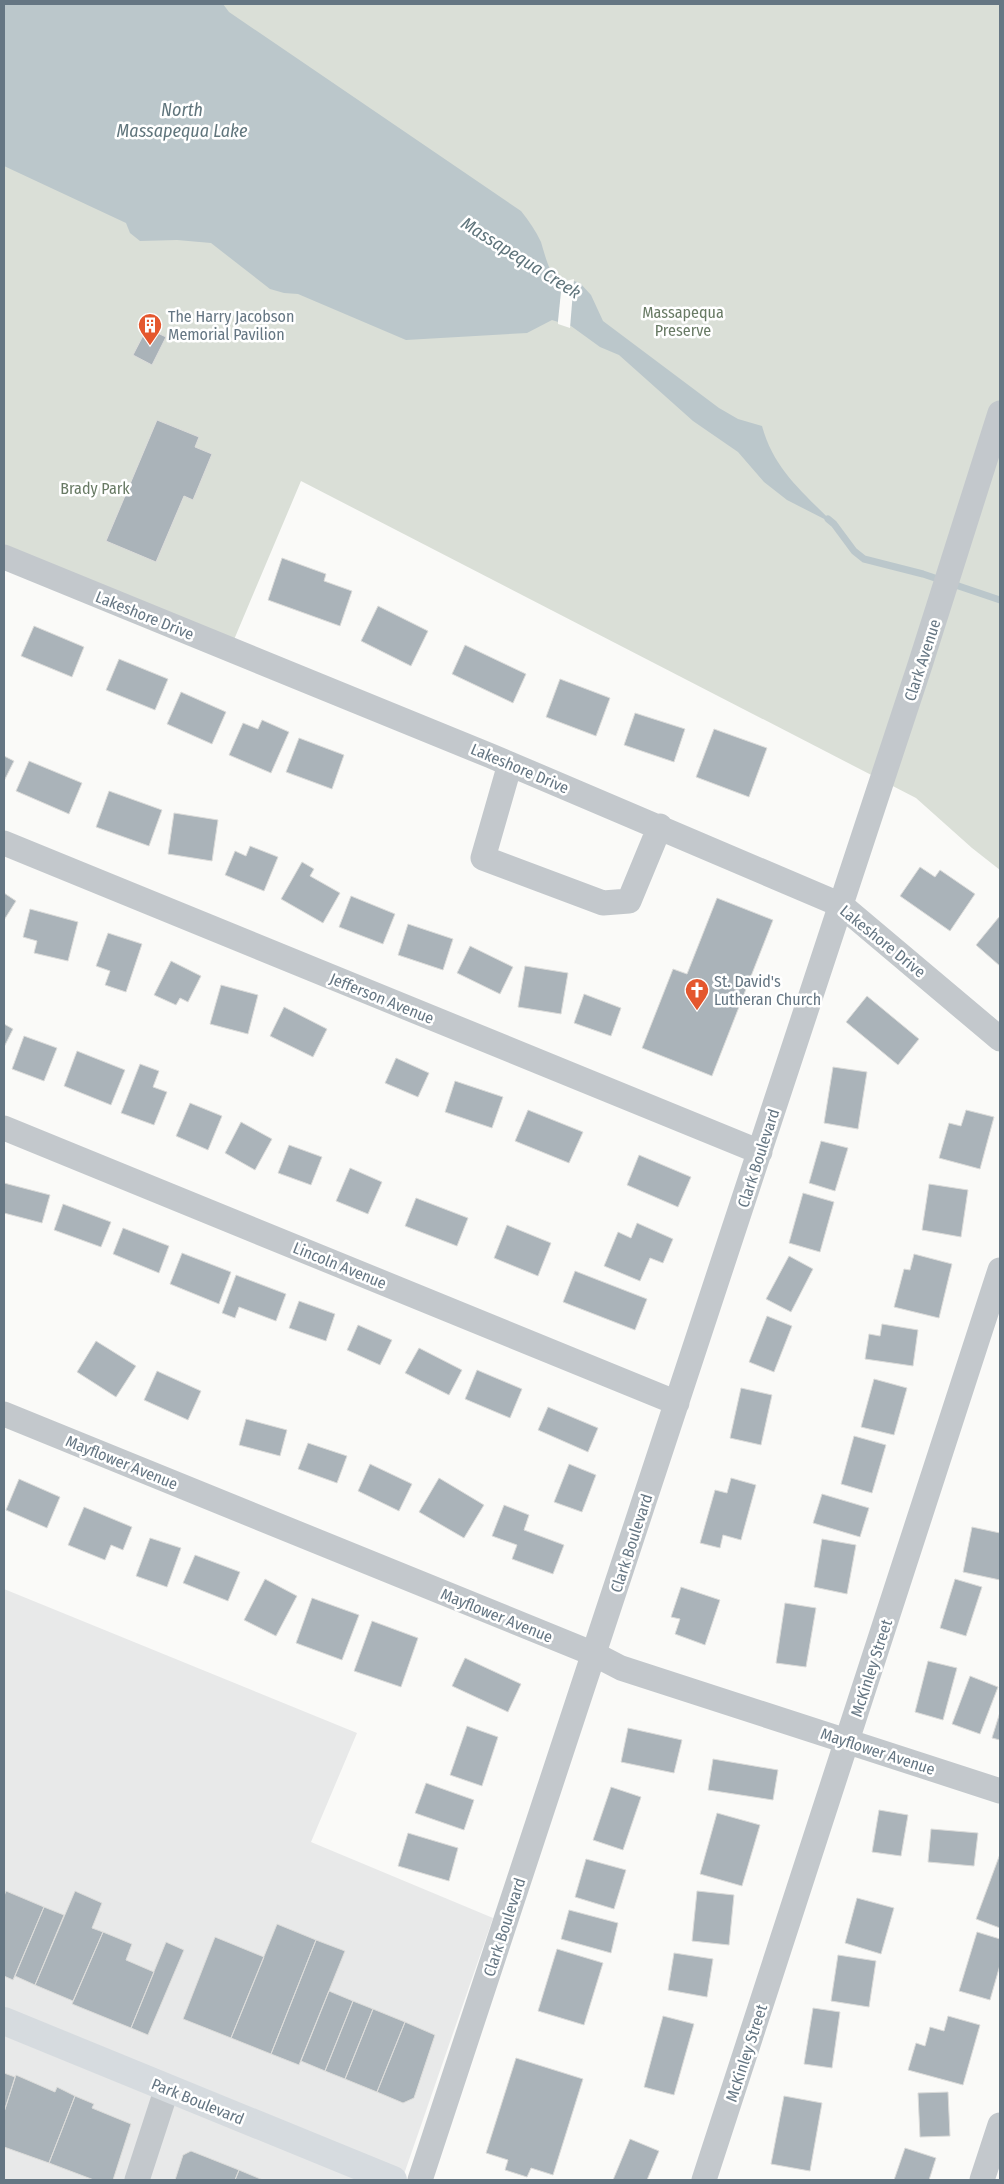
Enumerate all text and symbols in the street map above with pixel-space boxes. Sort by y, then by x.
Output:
water label: North Massapequa Lake [117,99,248,142]
water label: Massapequa Creek [457,212,585,304]
park label: Massapequa Preserve [642,303,724,340]
place label: The Harry Jacobson Memorial Pavilion [168,307,294,344]
building icon: The Harry Jacobson Memorial Pavilion [137,312,163,346]
park label: Brady Park [60,479,130,498]
street label: Lakeshore Drive [93,587,197,644]
street label: Clark Avenue [900,617,945,703]
street label: Lakeshore Drive [468,739,572,798]
street label: Lakeshore Drive [836,901,929,982]
street label: Jefferson Avenue [327,969,437,1028]
place label: St. David's Lutheran Church [714,972,821,1009]
church icon: St. David's Lutheran Church [684,977,710,1011]
street label: Clark Boulevard [734,1106,783,1210]
street label: Lincoln Avenue [290,1238,389,1293]
street label: Mayflower Avenue [63,1431,181,1494]
street label: Clark Boulevard [607,1491,656,1595]
street label: Mayflower Avenue [438,1584,556,1647]
street label: McKinley Street [847,1616,896,1719]
street label: Mayflower Avenue [818,1724,937,1779]
street label: Clark Boulevard [480,1875,529,1979]
street label: McKinley Street [722,2001,771,2104]
street label: Park Boulevard [149,2074,247,2129]

